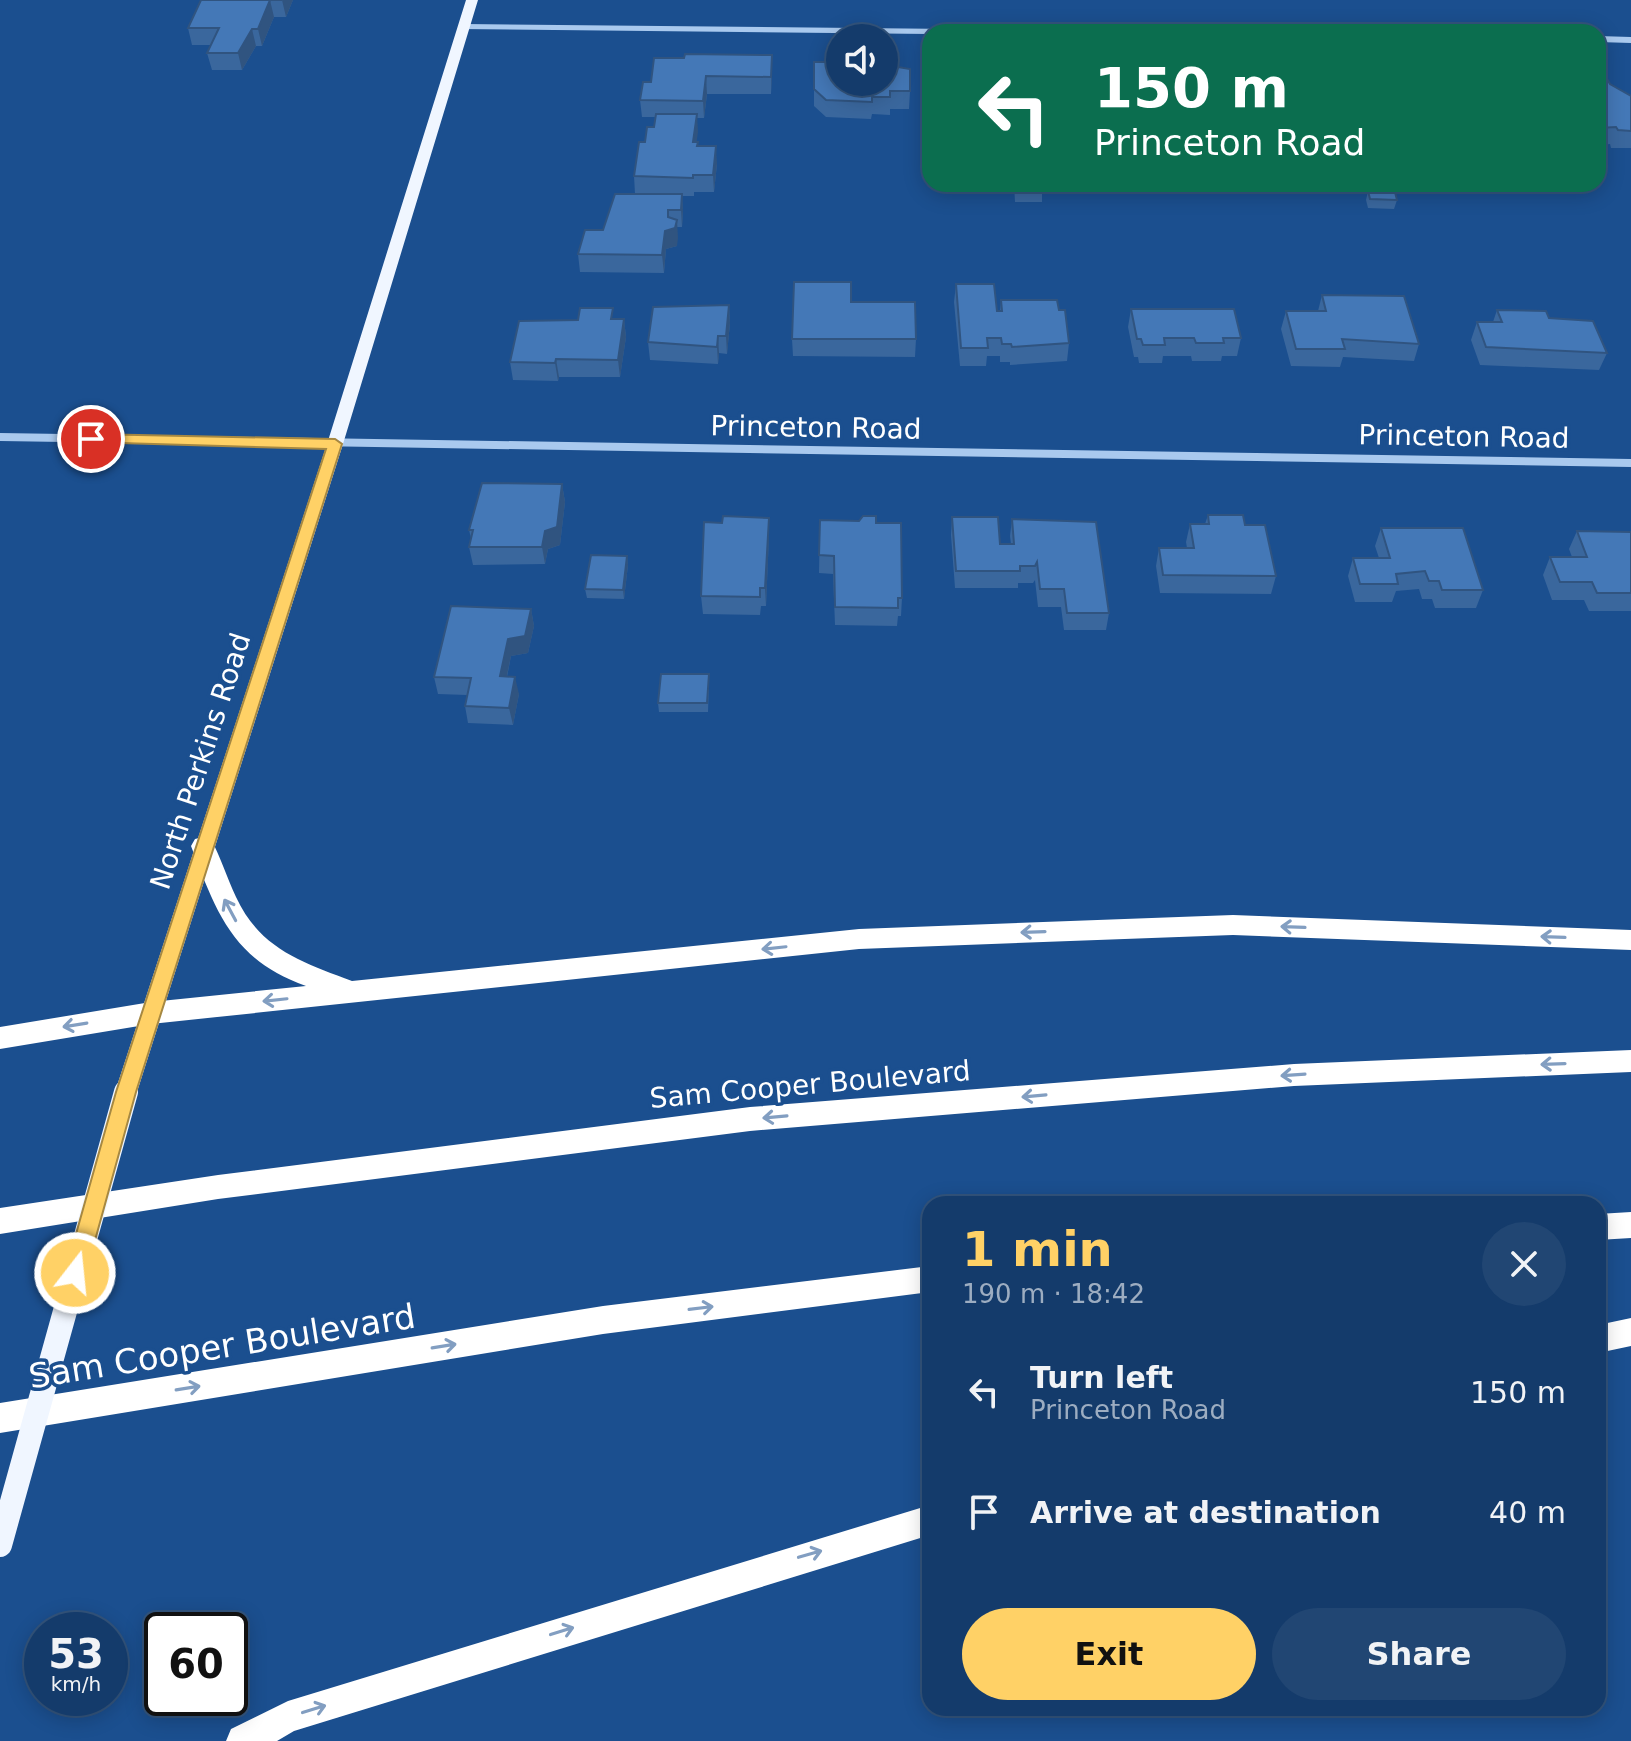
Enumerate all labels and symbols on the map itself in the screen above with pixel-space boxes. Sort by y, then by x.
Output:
pin [57,405,125,473]
street label: Princeton Road [710,409,922,446]
street label: Princeton Road [1358,418,1570,455]
street label: North Perkins Road [143,629,257,893]
one-way arrow [222,899,238,922]
one-way arrow [1280,919,1307,934]
one-way arrow [1020,925,1047,940]
one-way arrow [1540,929,1567,944]
one-way arrow [761,941,788,956]
one-way arrow [262,993,289,1008]
one-way arrow [63,1019,89,1034]
street label: Sam Cooper Boulevard [648,1054,972,1115]
one-way arrow [1540,1057,1567,1072]
one-way arrow [1280,1068,1307,1083]
one-way arrow [1021,1089,1048,1104]
one-way arrow [762,1110,789,1125]
position arrow [33,1231,117,1315]
street label: Sam Cooper Boulevard [26,1296,418,1396]
one-way arrow [688,1300,713,1315]
one-way arrow [431,1338,456,1353]
one-way arrow [174,1380,200,1395]
one-way arrow [797,1546,823,1561]
speed limit sign: 60 [144,1612,248,1716]
one-way arrow [549,1623,574,1638]
one-way arrow [300,1701,326,1716]

